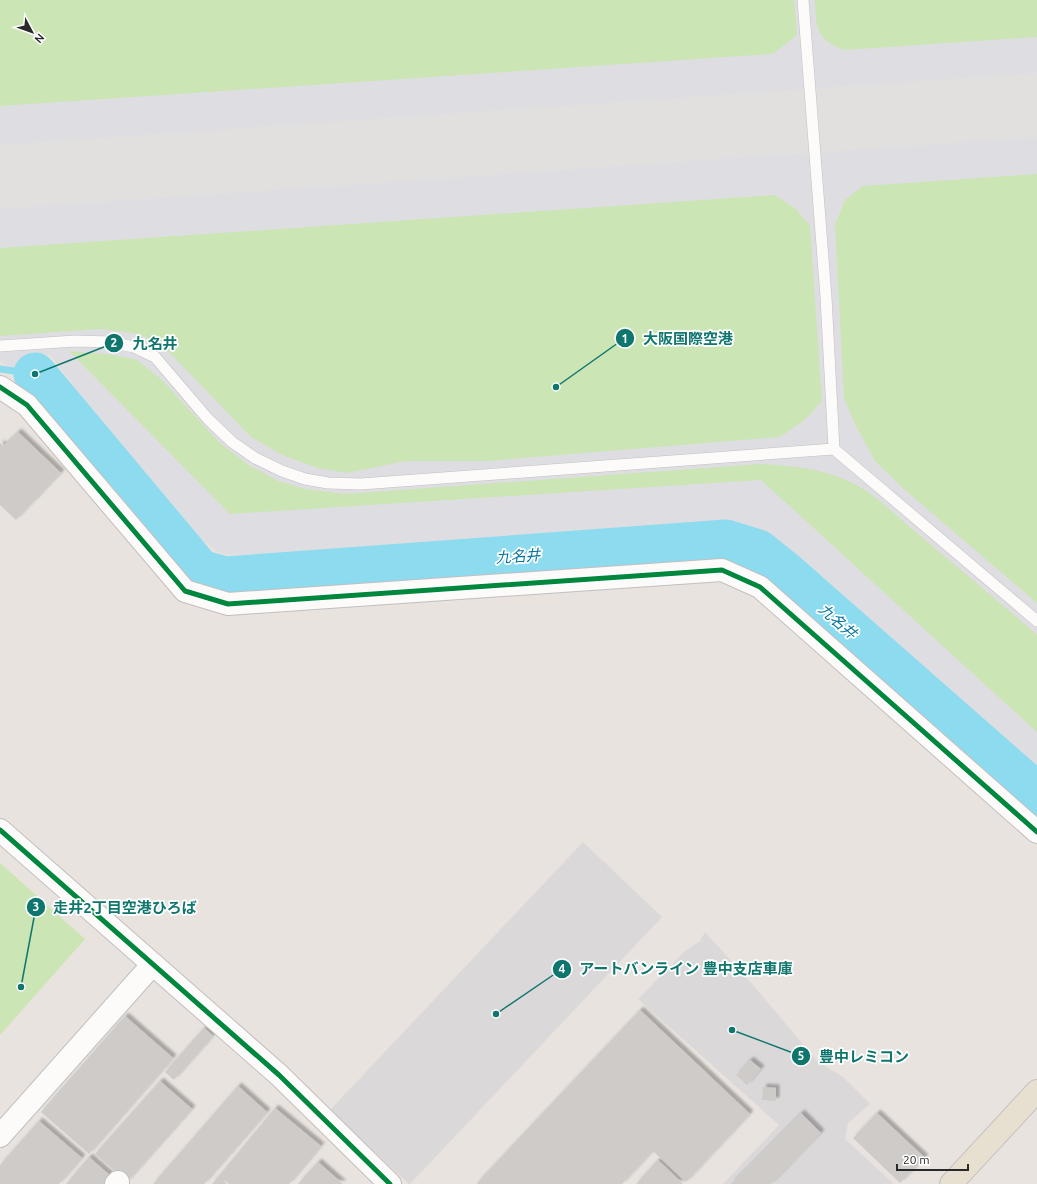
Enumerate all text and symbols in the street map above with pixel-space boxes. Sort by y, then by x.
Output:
north arrow [12,12,52,52]
text: N [32,32,47,46]
callout: 大阪国際空港 [615,325,741,352]
callout: 九名井 [104,330,185,357]
text: 大阪国際空港 [643,330,733,347]
text: 1 [622,332,628,345]
text: 九名井 [132,335,178,352]
text: 2 [111,336,118,349]
water label: 九名井 [495,546,543,566]
water label: 九名井 [815,600,862,643]
callout: 走井2丁目空港ひろば [26,894,205,921]
text: 走井2丁目空港ひろば [53,899,197,916]
text: 3 [33,900,39,913]
callout: アートバンライン 豊中支店車庫 [552,956,801,983]
text: アートバンライン 豊中支店車庫 [579,960,793,977]
text: 4 [559,962,566,975]
callout: 豊中レミコン [791,1043,917,1070]
text: 豊中レミコン [819,1048,909,1065]
text: 5 [798,1049,805,1062]
scale bar [897,1146,968,1172]
text: 20 m [903,1153,930,1166]

